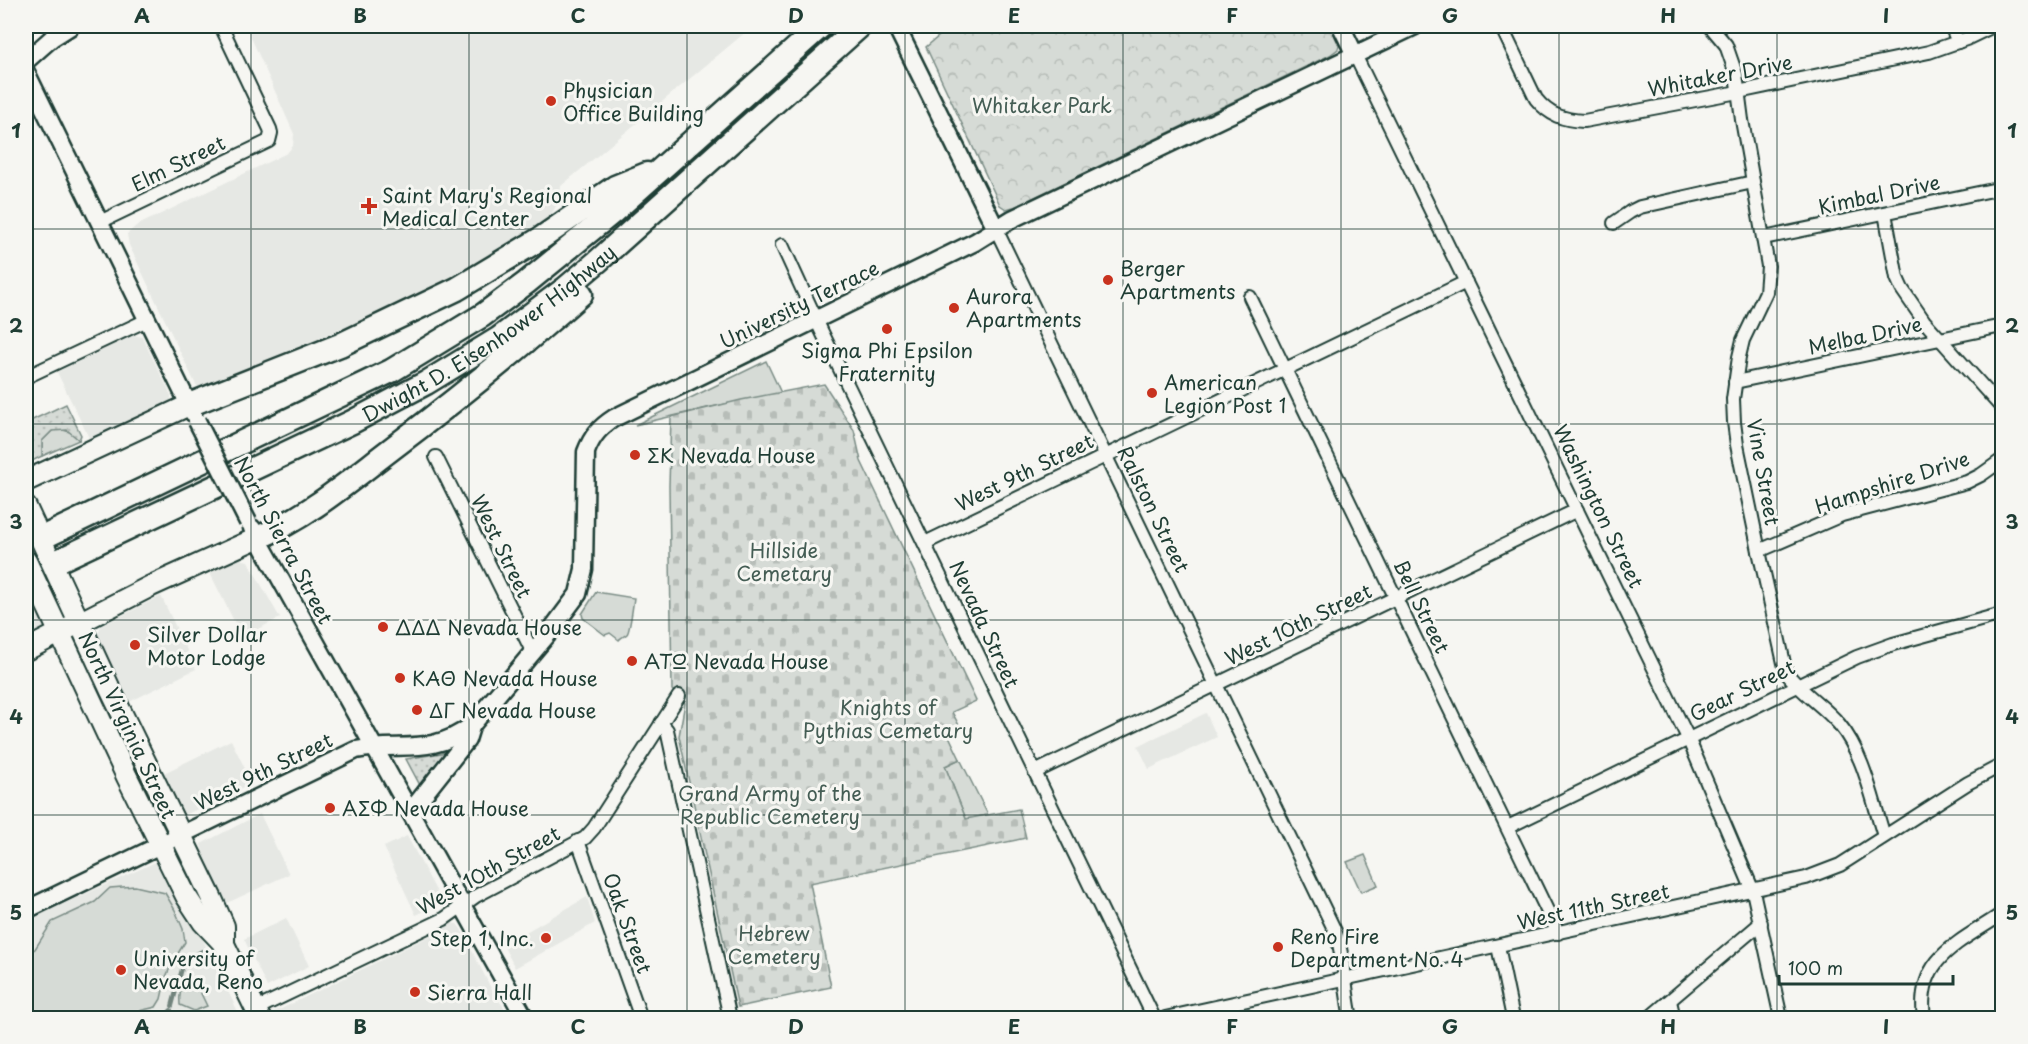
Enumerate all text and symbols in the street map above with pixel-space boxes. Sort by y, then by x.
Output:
text: A [134,0,150,30]
text: B [353,0,367,30]
text: C [570,0,586,30]
text: D [788,0,804,30]
text: E [1008,0,1020,30]
text: F [1226,0,1238,30]
text: G [1442,0,1458,30]
text: H [1660,0,1676,30]
text: I [1883,0,1889,30]
street label: Whitaker Drive [1645,46,1795,104]
place label: Physician Office Building [563,75,704,128]
park label: Whitaker Park [972,90,1112,120]
marker: Physician Office Building [544,94,558,108]
text: 1 [11,115,21,145]
text: 1 [2007,115,2017,145]
street label: Elm Street [126,127,230,199]
street label: Kimbal Drive [1815,166,1943,222]
place label: Saint Mary's Regional Medical Center [382,180,592,233]
marker: Saint Mary's Regional Medical Center [360,197,378,215]
street label: Dwight D. Eisenhower Highway [356,237,622,429]
street label: University Terrace [714,252,884,356]
place label: Berger Apartments [1120,253,1236,306]
marker: Berger Apartments [1101,273,1115,287]
place label: Aurora Apartments [966,281,1082,334]
marker: Aurora Apartments [947,301,961,315]
street label: Melba Drive [1805,308,1925,362]
text: 2 [9,310,23,340]
text: 2 [2005,310,2019,340]
marker: Sigma Phi Epsilon Fraternity [880,322,894,336]
place label: Sigma Phi Epsilon Fraternity [801,335,973,388]
place label: American Legion Post 1 [1164,367,1286,420]
marker: American Legion Post 1 [1145,386,1159,400]
street label: Vine Street [1740,416,1788,528]
street label: Washington Street [1546,419,1652,593]
street label: West 9th Street [950,425,1098,519]
place label: ΣΚ Nevada House [647,440,816,470]
street label: Ralston Street [1110,440,1198,578]
street label: Hampshire Drive [1811,443,1973,521]
marker: ΣΚ Nevada House [628,448,642,462]
street label: North Sierra Street [227,451,341,629]
street label: West Street [464,489,540,603]
text: 3 [9,506,23,536]
text: 3 [2005,506,2019,536]
park label: Hillside Cemetary [736,535,832,588]
street label: Bell Street [1386,554,1458,658]
street label: Nevada Street [942,555,1028,693]
street label: West 10th Street [1219,575,1377,673]
place label: ΔΔΔ Nevada House [395,612,582,642]
place label: Silver Dollar Motor Lodge [147,619,267,672]
marker: ΔΔΔ Nevada House [376,620,390,634]
street label: North Virginia Street [71,627,185,823]
marker: Silver Dollar Motor Lodge [128,638,142,652]
place label: ΑΤΩ Nevada House [644,646,829,676]
street label: Gear Street [1684,651,1800,729]
marker: ΑΤΩ Nevada House [625,654,639,668]
place label: ΚΑΘ Nevada House [412,663,598,693]
marker: ΚΑΘ Nevada House [393,671,407,685]
park label: Knights of Pythias Cemetary [803,692,973,745]
place label: ΔΓ Nevada House [429,695,596,725]
text: 4 [9,701,23,731]
text: 4 [2005,701,2019,731]
marker: ΔΓ Nevada House [410,703,424,717]
street label: West 9th Street [189,724,337,818]
park label: Grand Army of the Republic Cemetery [678,778,862,831]
place label: ΑΣΦ Nevada House [342,793,529,823]
marker: ΑΣΦ Nevada House [323,801,337,815]
street label: West 10th Street [411,818,565,922]
street label: Oak Street [596,868,660,978]
street label: West 11th Street [1514,875,1672,937]
text: 5 [10,897,22,927]
text: 5 [2006,897,2018,927]
park label: Hebrew Cemetery [727,918,821,971]
place label: Reno Fire Department No. 4 [1290,921,1464,974]
place label: Step 1, Inc. [430,923,534,953]
marker: Step 1, Inc. [539,931,553,945]
marker: Reno Fire Department No. 4 [1271,940,1285,954]
place label: University of Nevada, Reno [133,943,263,996]
scale bar [1779,948,1953,986]
text: 100 m [1788,954,1843,981]
marker: University of Nevada, Reno [114,963,128,977]
place label: Sierra Hall [427,977,532,1007]
marker: Sierra Hall [408,985,422,999]
text: A [134,1011,150,1041]
text: B [353,1011,367,1041]
text: C [570,1011,586,1041]
text: D [788,1011,804,1041]
text: E [1008,1011,1020,1041]
text: F [1226,1011,1238,1041]
text: G [1442,1011,1458,1041]
text: H [1660,1011,1676,1041]
text: I [1883,1011,1889,1041]

